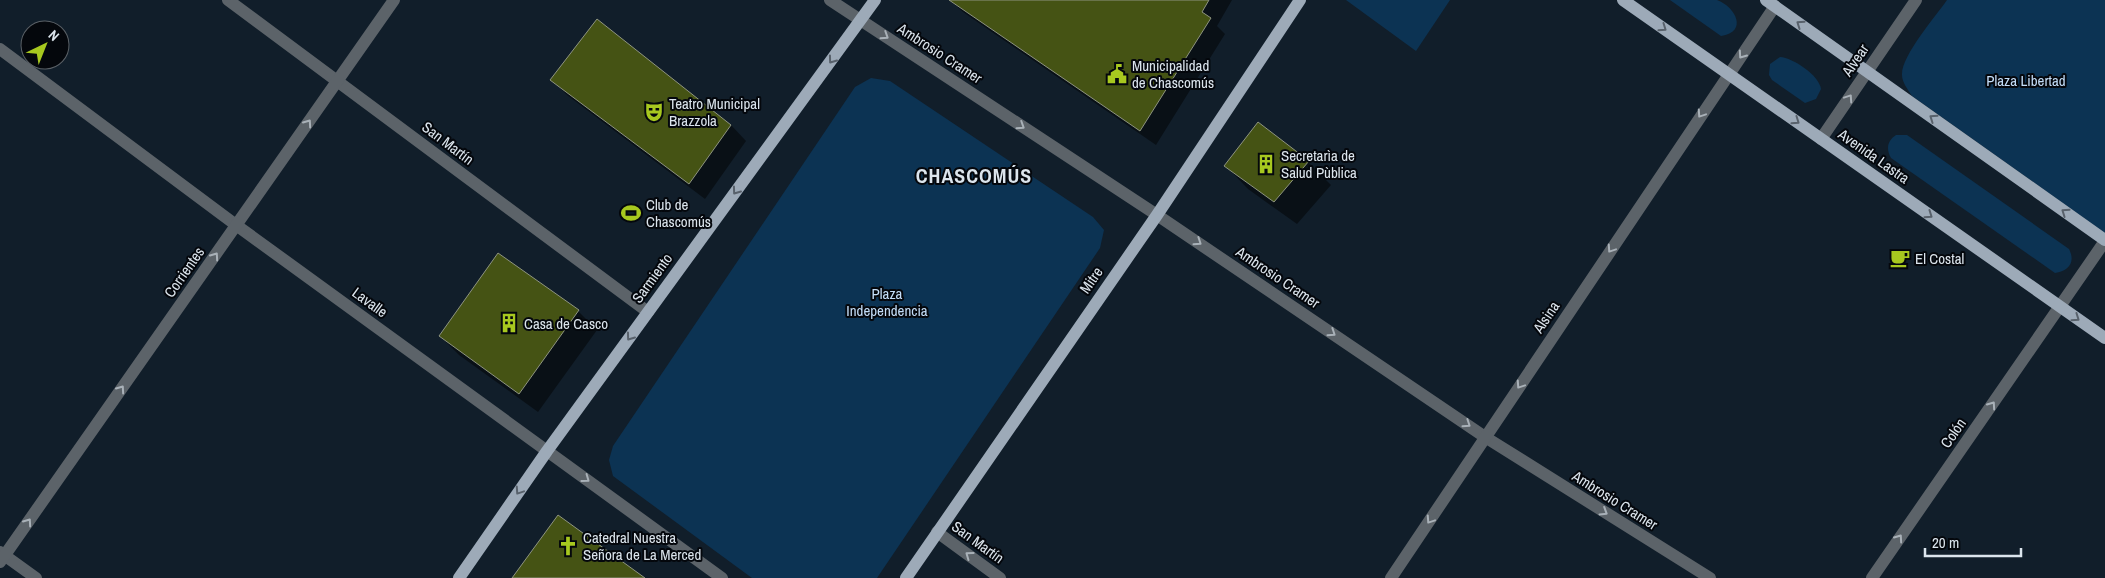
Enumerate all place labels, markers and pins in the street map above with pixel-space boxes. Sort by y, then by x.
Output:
place label: Municipalidad de Chascomús [1132,55,1214,93]
public building icon: Municipalidad de Chascomús [1106,63,1128,85]
place label: Teatro Municipal Brazzola [669,93,760,131]
theatre icon: Teatro Municipal Brazzola [643,101,665,123]
place label: Secretarìa de Salud Pùblica [1281,145,1357,183]
building icon: Secretarìa de Salud Pùblica [1255,153,1277,175]
place label: Club de Chascomús [646,194,711,232]
sports icon: Club de Chascomús [620,202,642,224]
cafe icon: El Costal [1889,247,1911,269]
place label: El Costal [1915,248,1964,269]
building icon: Casa de Casco [498,312,520,334]
place label: Casa de Casco [524,313,608,334]
place label: Catedral Nuestra Señora de La Merced [583,527,701,565]
church icon: Catedral Nuestra Señora de La Merced [557,535,579,557]

